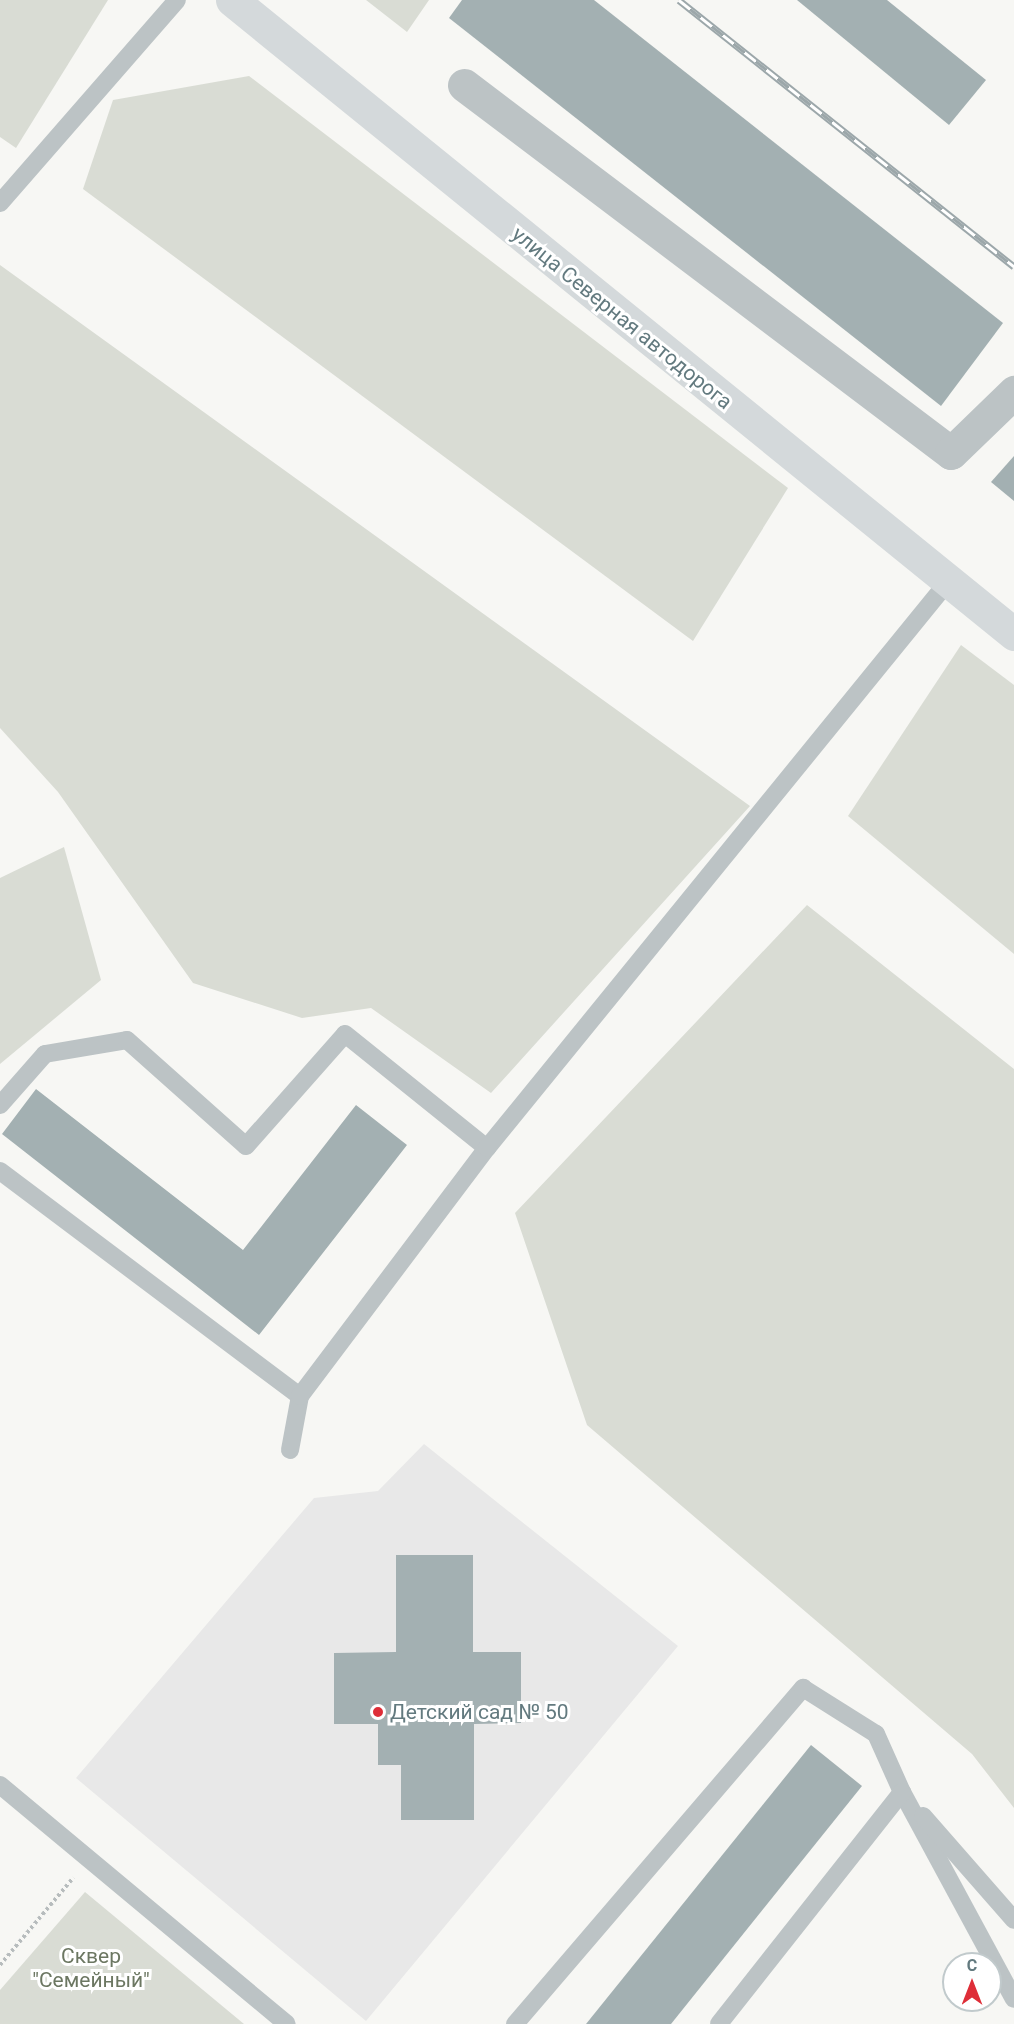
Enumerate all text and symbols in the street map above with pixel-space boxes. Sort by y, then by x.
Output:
street label: улица Северная автодорога [507,221,737,415]
place label: Детский сад № 50 [390,1699,569,1725]
marker: Детский сад № 50 [371,1705,385,1719]
park label: Сквер "Семейный" [32,1943,150,1993]
north arrow [942,1952,1002,2012]
text: С [967,1956,977,1975]

